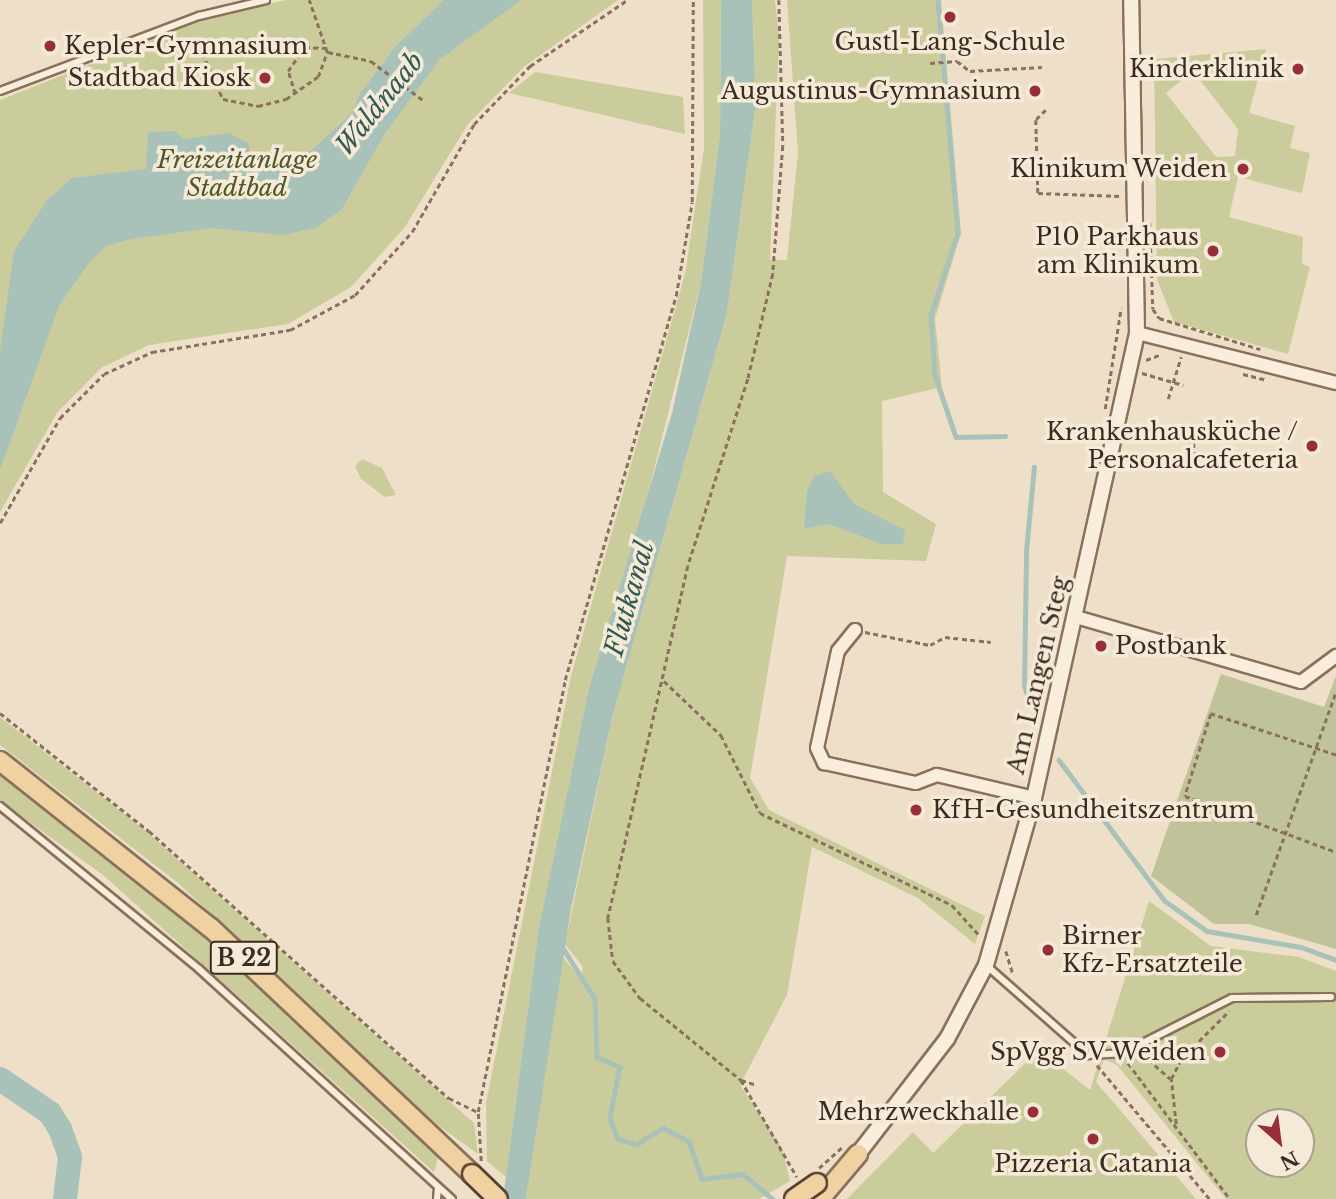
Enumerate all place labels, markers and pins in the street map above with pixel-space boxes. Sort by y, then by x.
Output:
marker: Gustl-Lang-Schule [942,9,958,25]
place label: Gustl-Lang-Schule [835,28,1065,56]
place label: Kepler-Gymnasium [64,32,308,60]
marker: Kepler-Gymnasium [42,38,58,54]
place label: Kinderklinik [1129,55,1284,83]
marker: Kinderklinik [1290,61,1306,77]
place label: Stadtbad Kiosk [68,64,251,92]
marker: Stadtbad Kiosk [257,70,273,86]
place label: Augustinus-Gymnasium [721,77,1021,105]
marker: Augustinus-Gymnasium [1027,83,1043,99]
place label: Klinikum Weiden [1009,155,1227,183]
marker: Klinikum Weiden [1233,159,1253,179]
place label: P10 Parkhaus am Klinikum [1035,223,1199,279]
marker: P10 Parkhaus am Klinikum [1205,243,1221,259]
place label: Krankenhausküche / Personalcafeteria [1045,418,1298,474]
marker: Krankenhausküche / Personalcafeteria [1304,438,1320,454]
place label: Postbank [1115,632,1227,660]
marker: Postbank [1093,638,1109,654]
place label: KfH-Gesundheitszentrum [932,796,1254,824]
marker: KfH-Gesundheitszentrum [906,800,926,820]
place label: Birner Kfz-Ersatzteile [1062,922,1243,978]
marker: Birner Kfz-Ersatzteile [1040,942,1056,958]
place label: SpVgg SV Weiden [988,1038,1206,1066]
marker: SpVgg SV Weiden [1212,1044,1228,1060]
place label: Mehrzweckhalle [818,1098,1019,1126]
marker: Mehrzweckhalle [1025,1104,1041,1120]
marker: Pizzeria Catania [1085,1131,1101,1147]
place label: Pizzeria Catania [994,1150,1192,1178]

